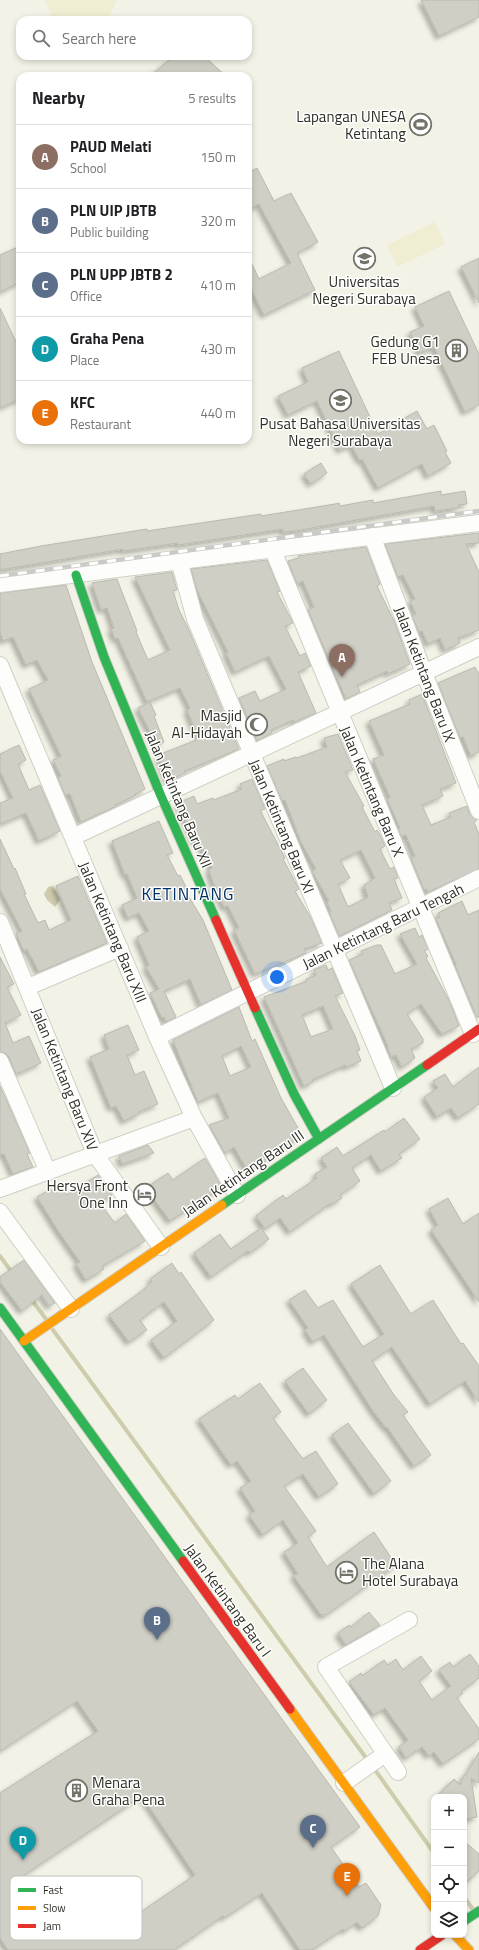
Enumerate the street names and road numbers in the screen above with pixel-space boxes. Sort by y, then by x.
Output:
street label: Jalan Ketintang Baru IX [389,603,462,746]
street label: Jalan Ketintang Baru X [334,722,410,861]
street label: Jalan Ketintang Baru XII [140,727,218,871]
street label: Jalan Ketintang Baru XI [243,755,321,897]
street label: Jalan Ketintang Baru XIII [73,858,153,1006]
street label: Jalan Ketintang Baru Tengah [298,877,468,975]
street label: Jalan Ketintang Baru XIV [26,1004,104,1154]
street label: Jalan Ketintang Baru III [177,1124,309,1222]
street label: Jalan Ketintang Baru I [179,1538,277,1662]

